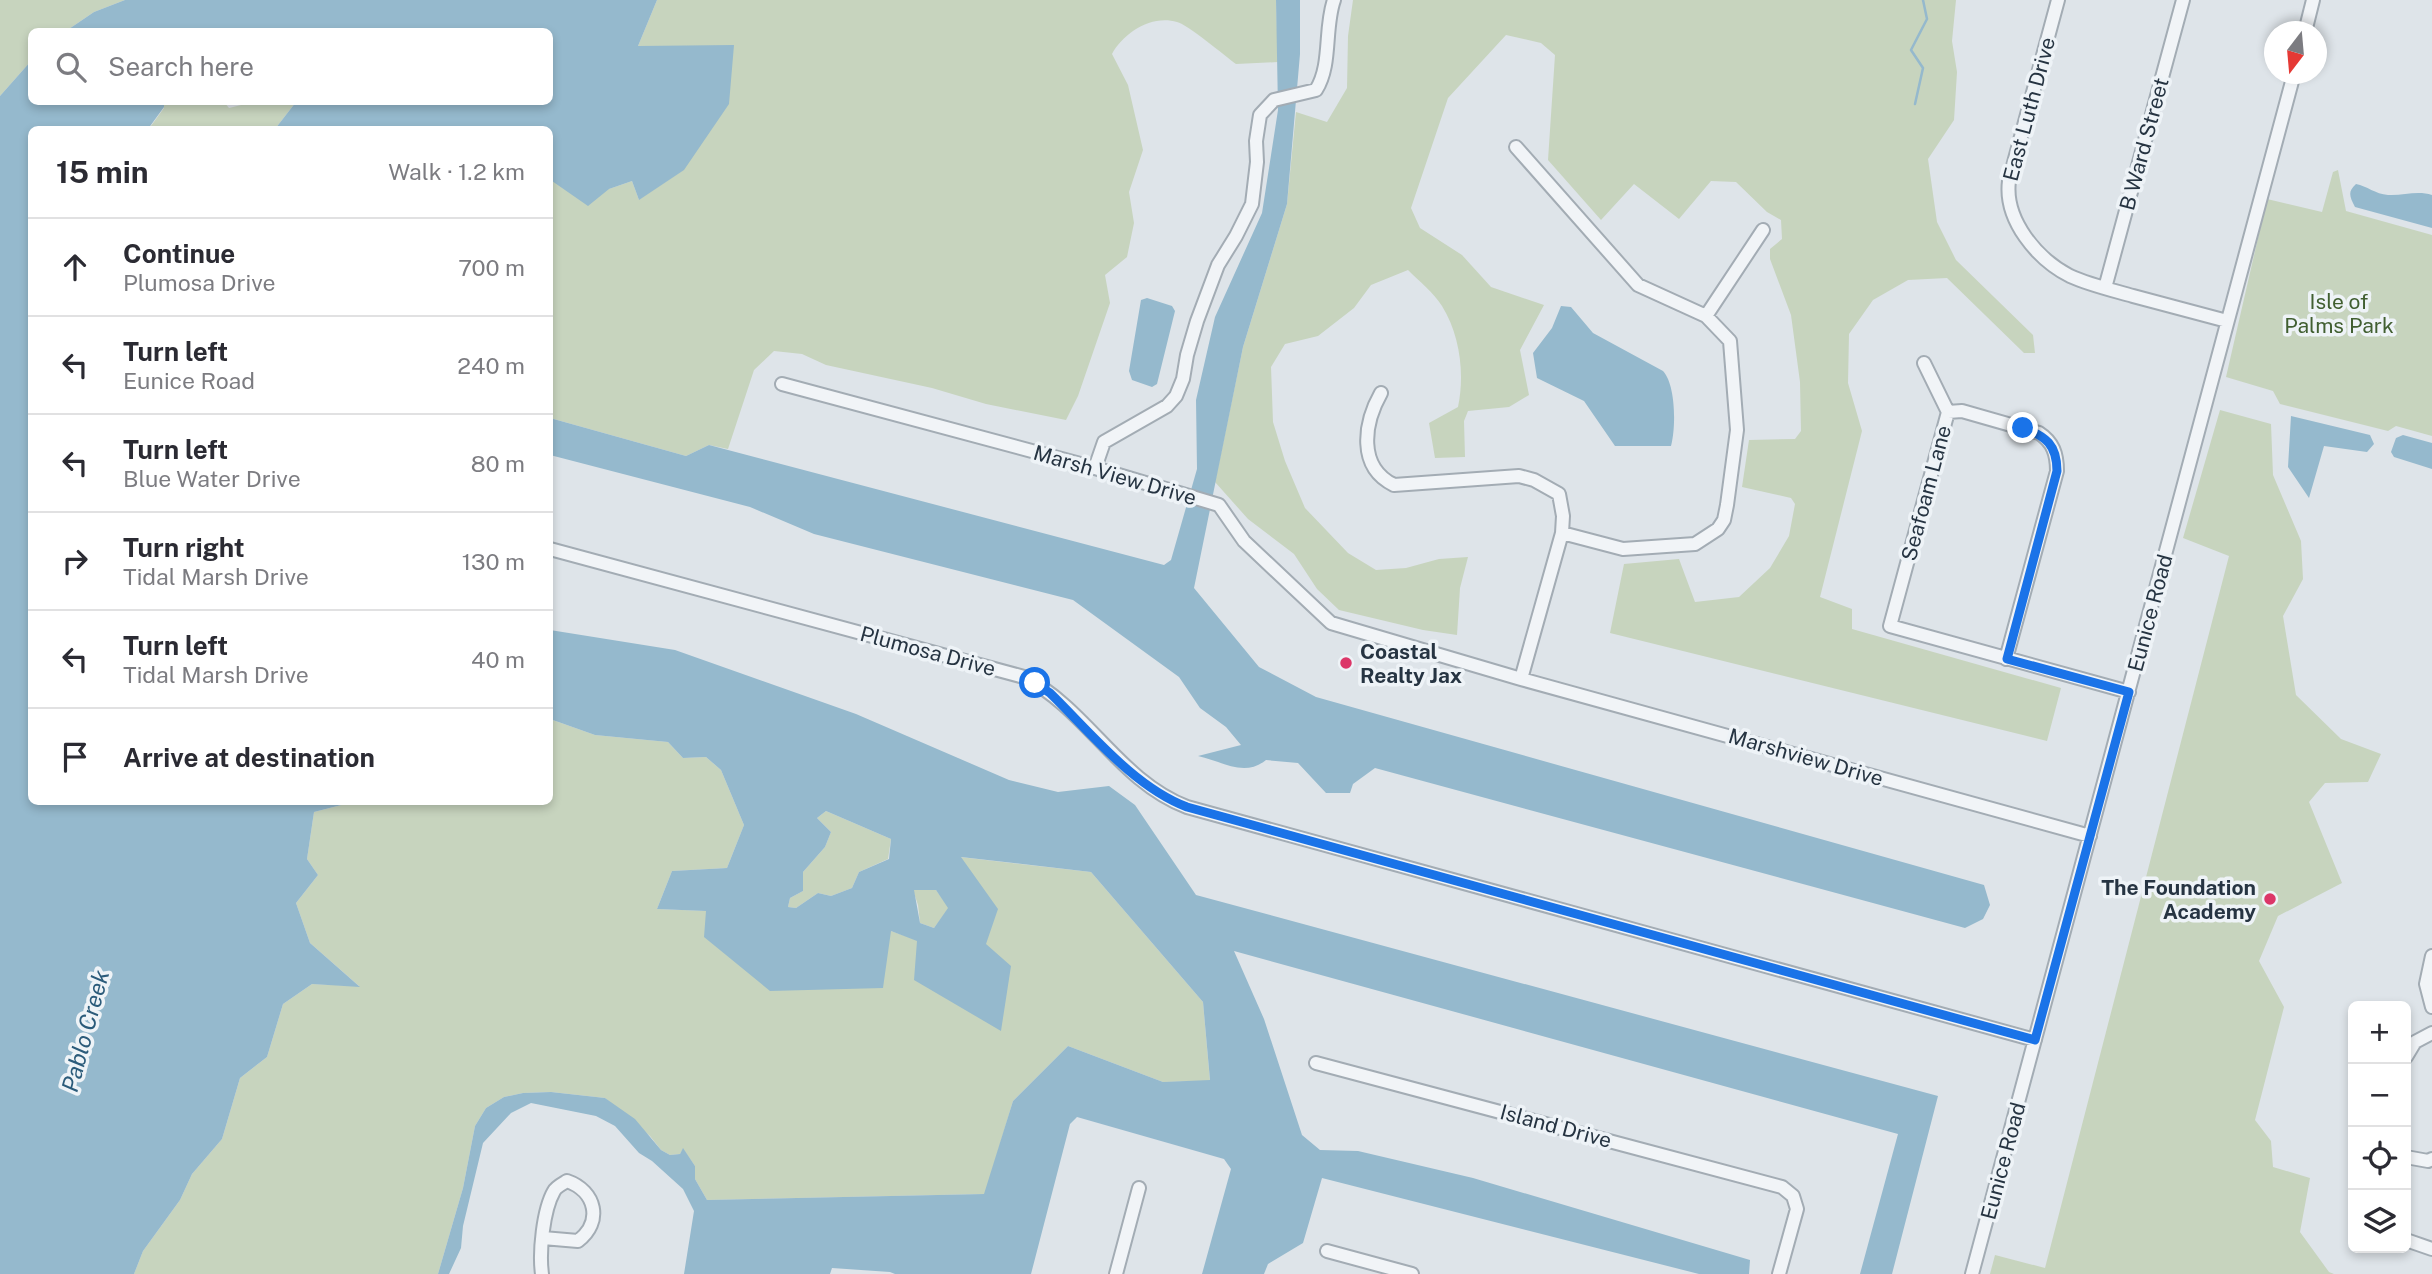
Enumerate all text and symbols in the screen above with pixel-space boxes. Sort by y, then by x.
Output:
north arrow [2264,21,2327,84]
search box [28,28,553,105]
street label: East Luth Drive [1998,34,2060,184]
icon: search [52,48,90,86]
text: Search here [108,51,254,82]
street label: B Ward Street [2114,75,2174,213]
text: 15 min [56,154,149,190]
text: Walk · 1.2 km [388,158,525,185]
text: Continue [123,238,235,269]
icon: ahead [56,248,94,286]
text: 700 m [458,254,525,281]
text: Plumosa Drive [123,269,276,296]
park label: Isle of Palms Park [2284,289,2394,338]
text: Turn left [123,336,228,367]
icon: left [56,346,94,384]
text: 240 m [457,352,525,379]
text: Eunice Road [123,367,255,394]
route end [2007,412,2038,443]
street label: Seafoam Lane [1896,422,1956,564]
text: Turn left [123,434,228,465]
street label: Marsh View Drive [1031,440,1199,510]
icon: left [56,444,94,482]
text: 80 m [471,450,525,477]
text: Blue Water Drive [123,465,301,492]
text: Turn right [123,532,245,563]
icon: right [56,542,94,580]
text: 130 m [462,548,525,575]
street label: Eunice Road [2122,552,2178,674]
text: Tidal Marsh Drive [123,563,309,590]
street label: Plumosa Drive [857,621,999,681]
text: Turn left [123,630,228,661]
place label: Coastal Realty Jax [1360,639,1462,688]
icon: left [56,640,94,678]
text: 40 m [471,646,525,673]
marker: Coastal Realty Jax [1338,655,1354,671]
text: Tidal Marsh Drive [123,661,309,688]
route start [1019,667,1050,698]
street label: Marshview Drive [1726,723,1886,791]
icon: arrive [56,738,94,776]
text: Arrive at destination [123,742,375,773]
place label: The Foundation Academy [2101,875,2256,924]
marker: The Foundation Academy [2262,891,2278,907]
water label: Pablo Creek [56,967,114,1095]
map controls [2348,1001,2411,1253]
button: + [2348,1001,2411,1064]
button: − [2348,1064,2411,1127]
street label: Island Drive [1497,1099,1615,1153]
street label: Eunice Road [1975,1100,2031,1222]
button: locate [2348,1127,2411,1190]
button: layers [2348,1190,2411,1253]

